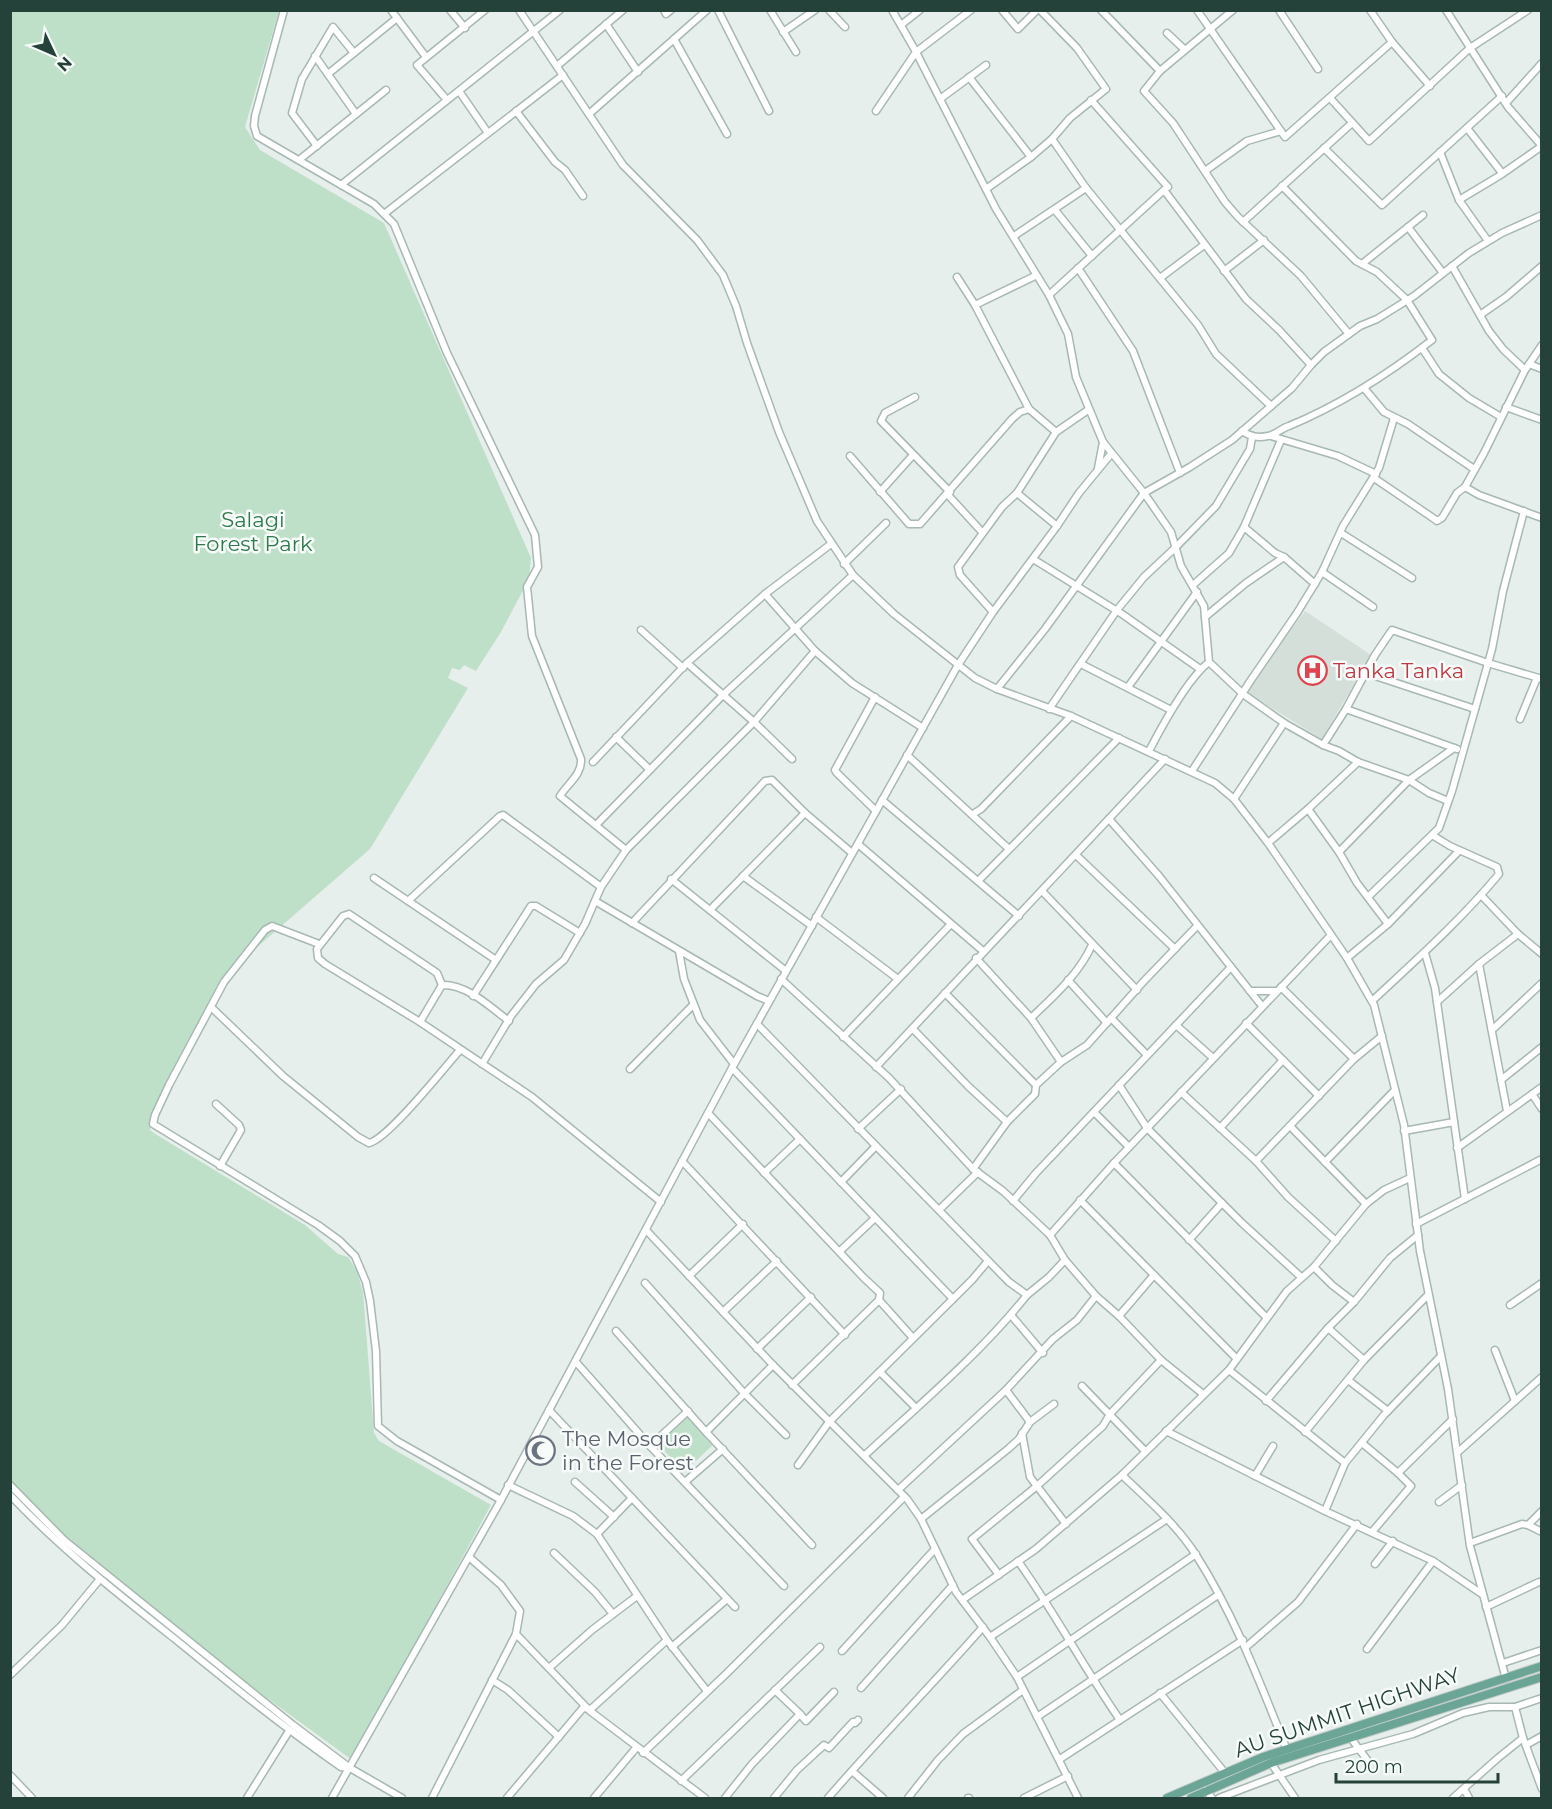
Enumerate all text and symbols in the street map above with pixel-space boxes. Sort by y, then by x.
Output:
north arrow [24,24,84,84]
text: N [53,53,76,75]
park label: Salagi Forest Park [193,507,313,556]
hospital icon: Tanka Tanka [1296,654,1328,686]
place label: Tanka Tanka [1333,658,1464,683]
place label: The Mosque in the Forest [562,1426,694,1475]
mosque icon: The Mosque in the Forest [525,1434,557,1466]
street label: AU SUMMIT HIGHWAY [1231,1661,1464,1762]
scale bar [1336,1746,1498,1784]
text: 200 m [1345,1756,1403,1778]

